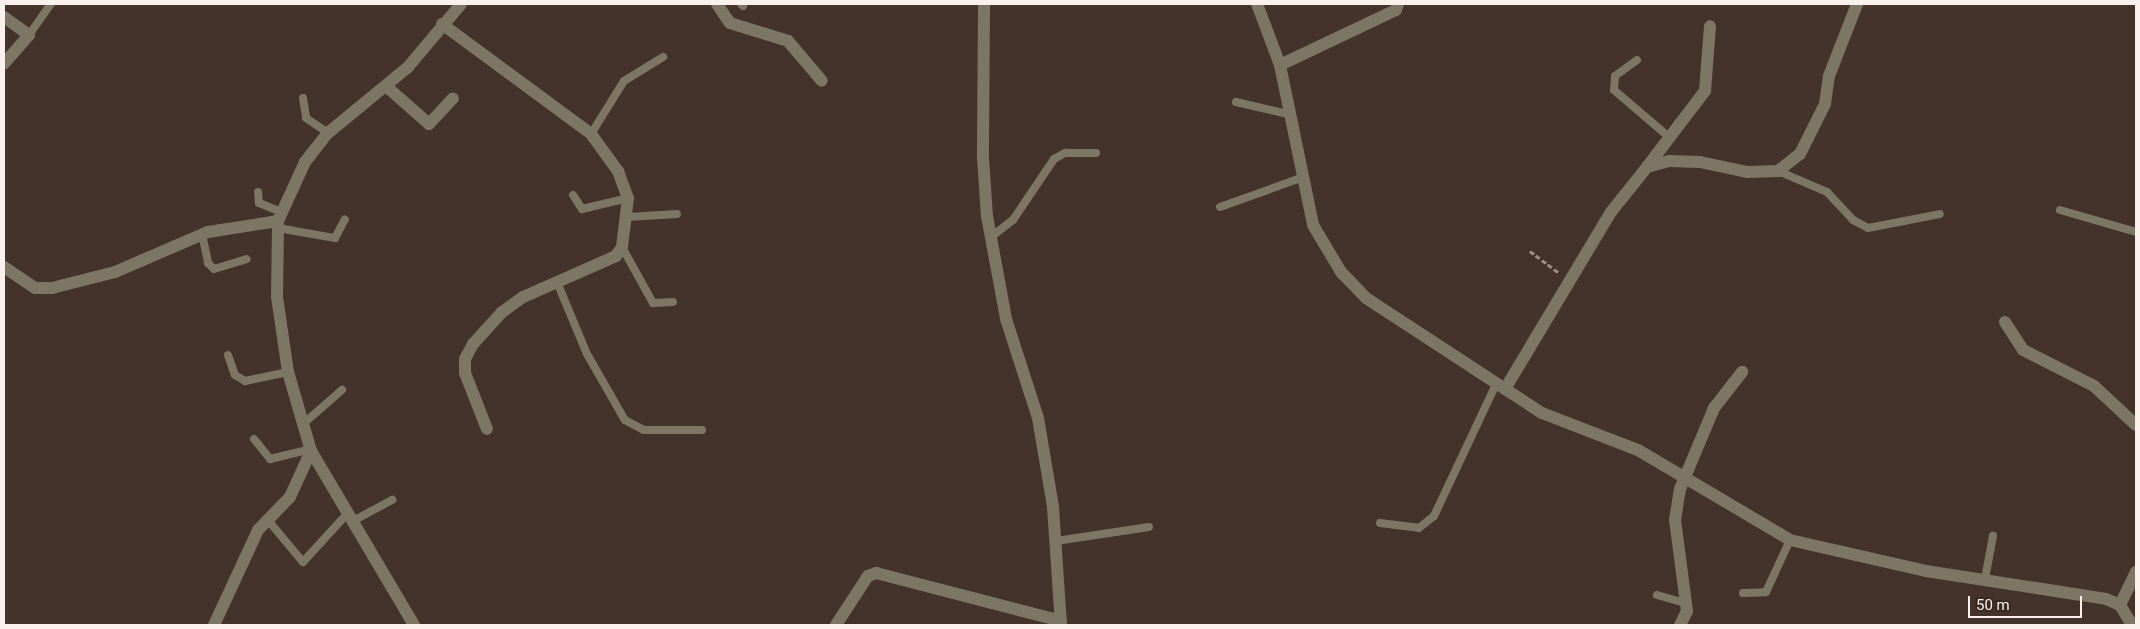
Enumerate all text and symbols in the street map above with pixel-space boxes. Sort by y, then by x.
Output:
scale bar [1970,586,2084,618]
text: 50 m [1976,596,2010,614]

